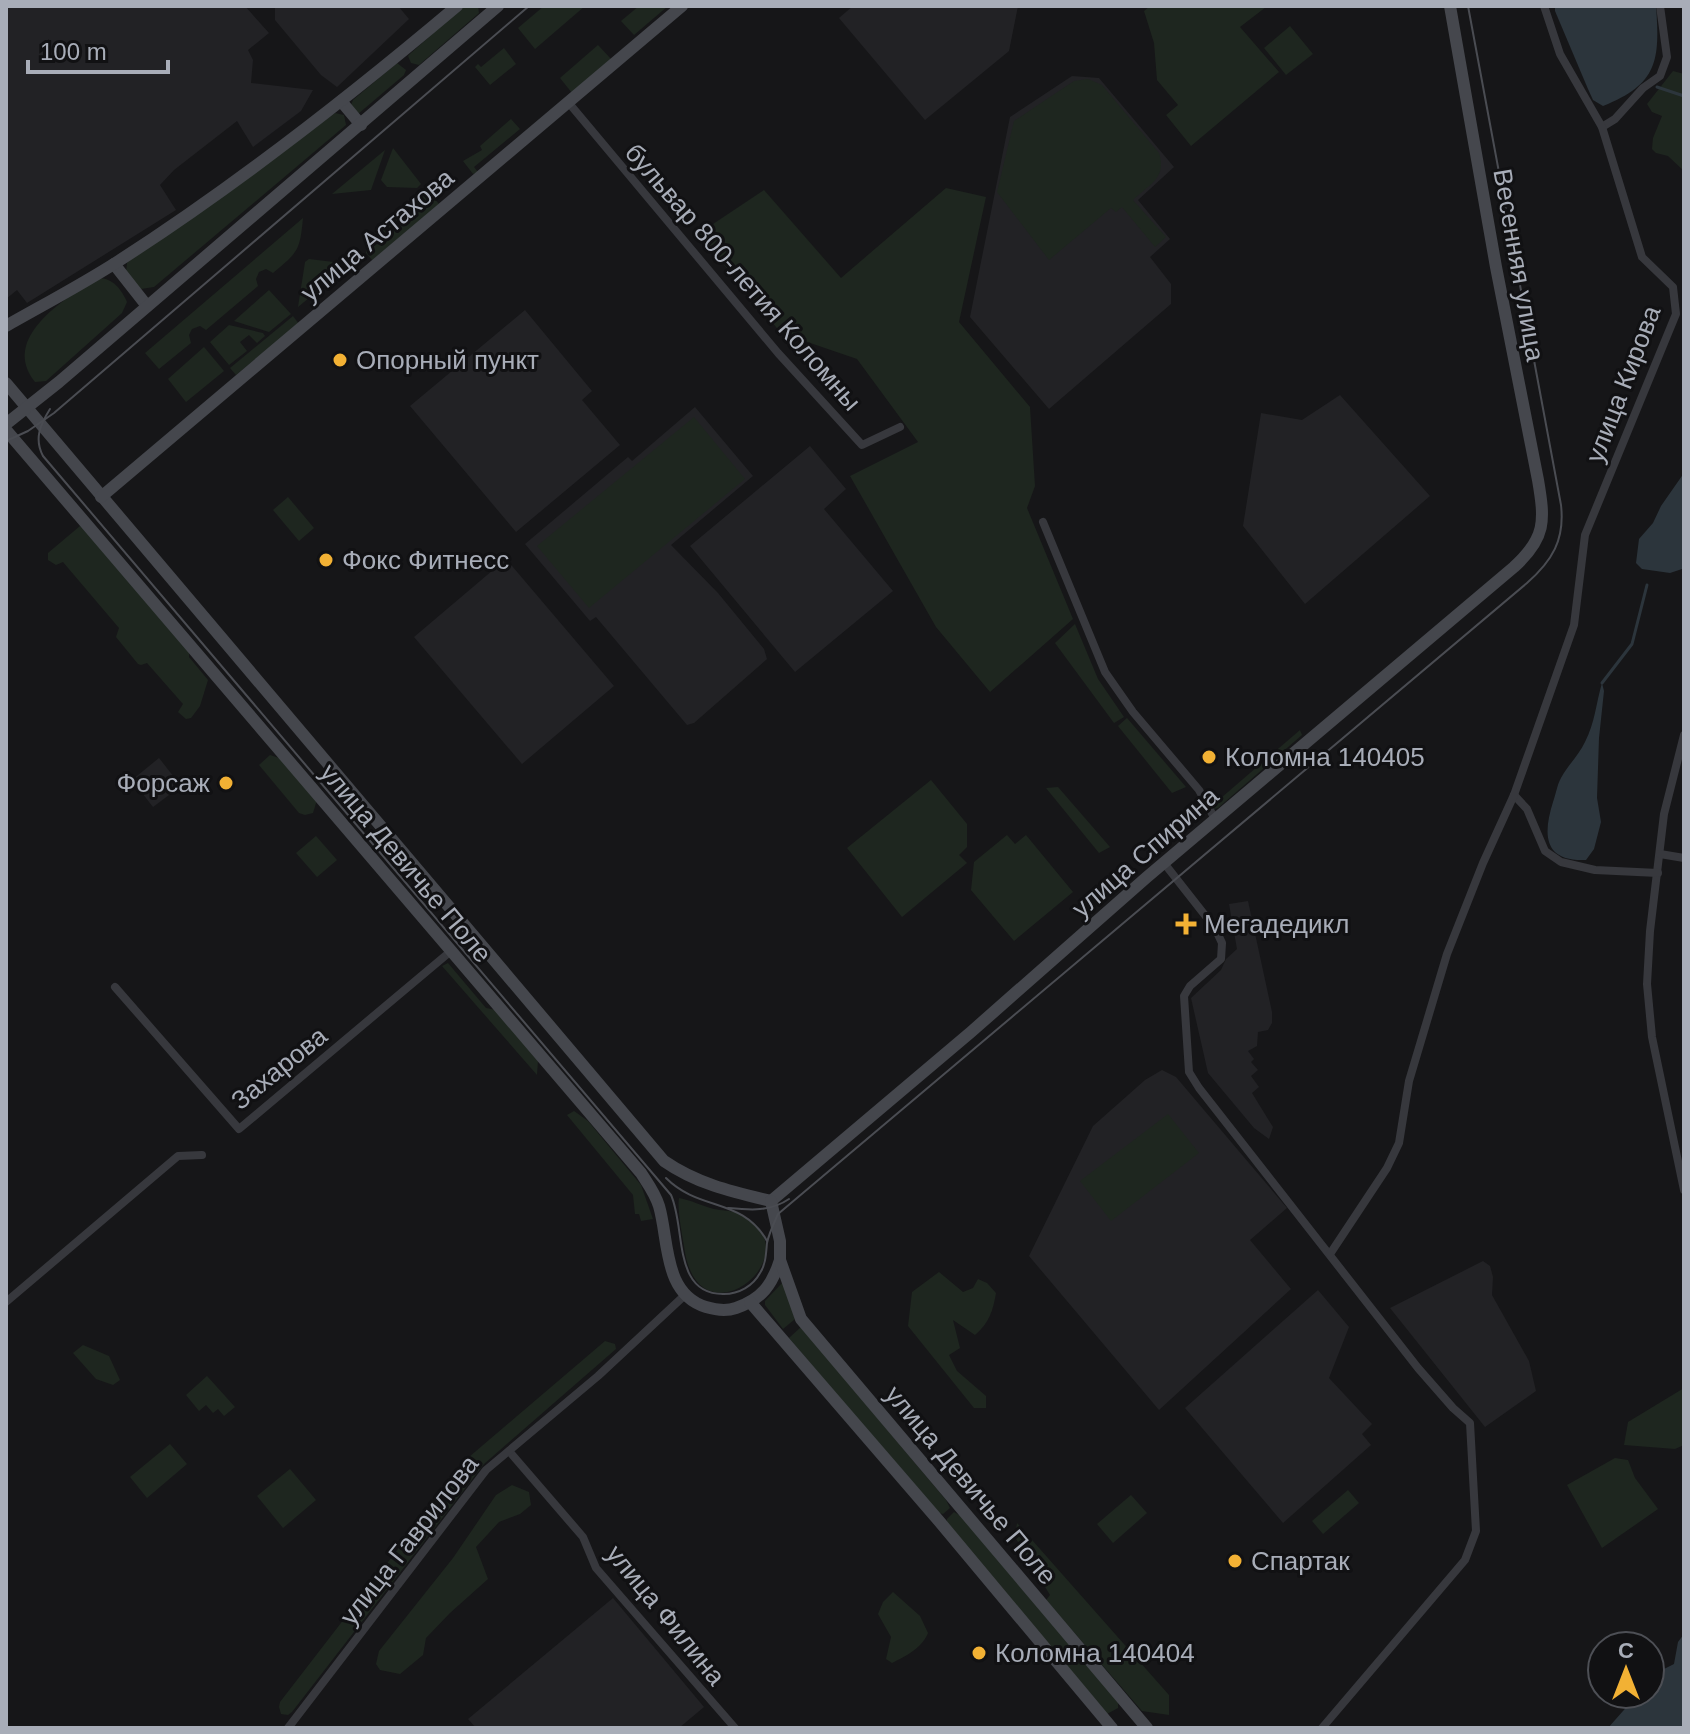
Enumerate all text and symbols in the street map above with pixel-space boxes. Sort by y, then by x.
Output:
scale bar [28,24,168,74]
text: 100 m [40,38,107,65]
street label: бульвар 800-летия Коломны [619,138,867,416]
street label: улица Астахова [294,162,460,308]
street label: Весенняя улица [1487,166,1551,364]
street label: улица Кирова [1579,301,1667,467]
place label: Опорный пункт [356,345,539,375]
marker: Опорный пункт [331,351,349,369]
place label: Фокс Фитнесс [342,545,509,575]
marker: Фокс Фитнесс [317,551,335,569]
place label: Коломна 140405 [1225,742,1425,772]
marker: Коломна 140405 [1200,748,1218,766]
street label: улица Девичье Поле [314,758,498,968]
place label: Форсаж [116,768,211,798]
marker: Форсаж [217,774,235,792]
street label: улица Спирина [1066,780,1225,924]
place label: Мегадедикл [1204,909,1349,939]
marker: Мегадедикл [1175,913,1197,935]
street label: Захарова [225,1020,333,1116]
street label: улица Девичье Поле [879,1380,1063,1590]
street label: улица Гаврилова [334,1449,485,1631]
street label: улица Филина [600,1539,732,1691]
place label: Спартак [1251,1546,1350,1576]
marker: Спартак [1226,1552,1244,1570]
north arrow [1586,1630,1666,1710]
place label: Коломна 140404 [995,1638,1195,1668]
text: С [1618,1638,1634,1663]
marker: Коломна 140404 [970,1644,988,1662]

